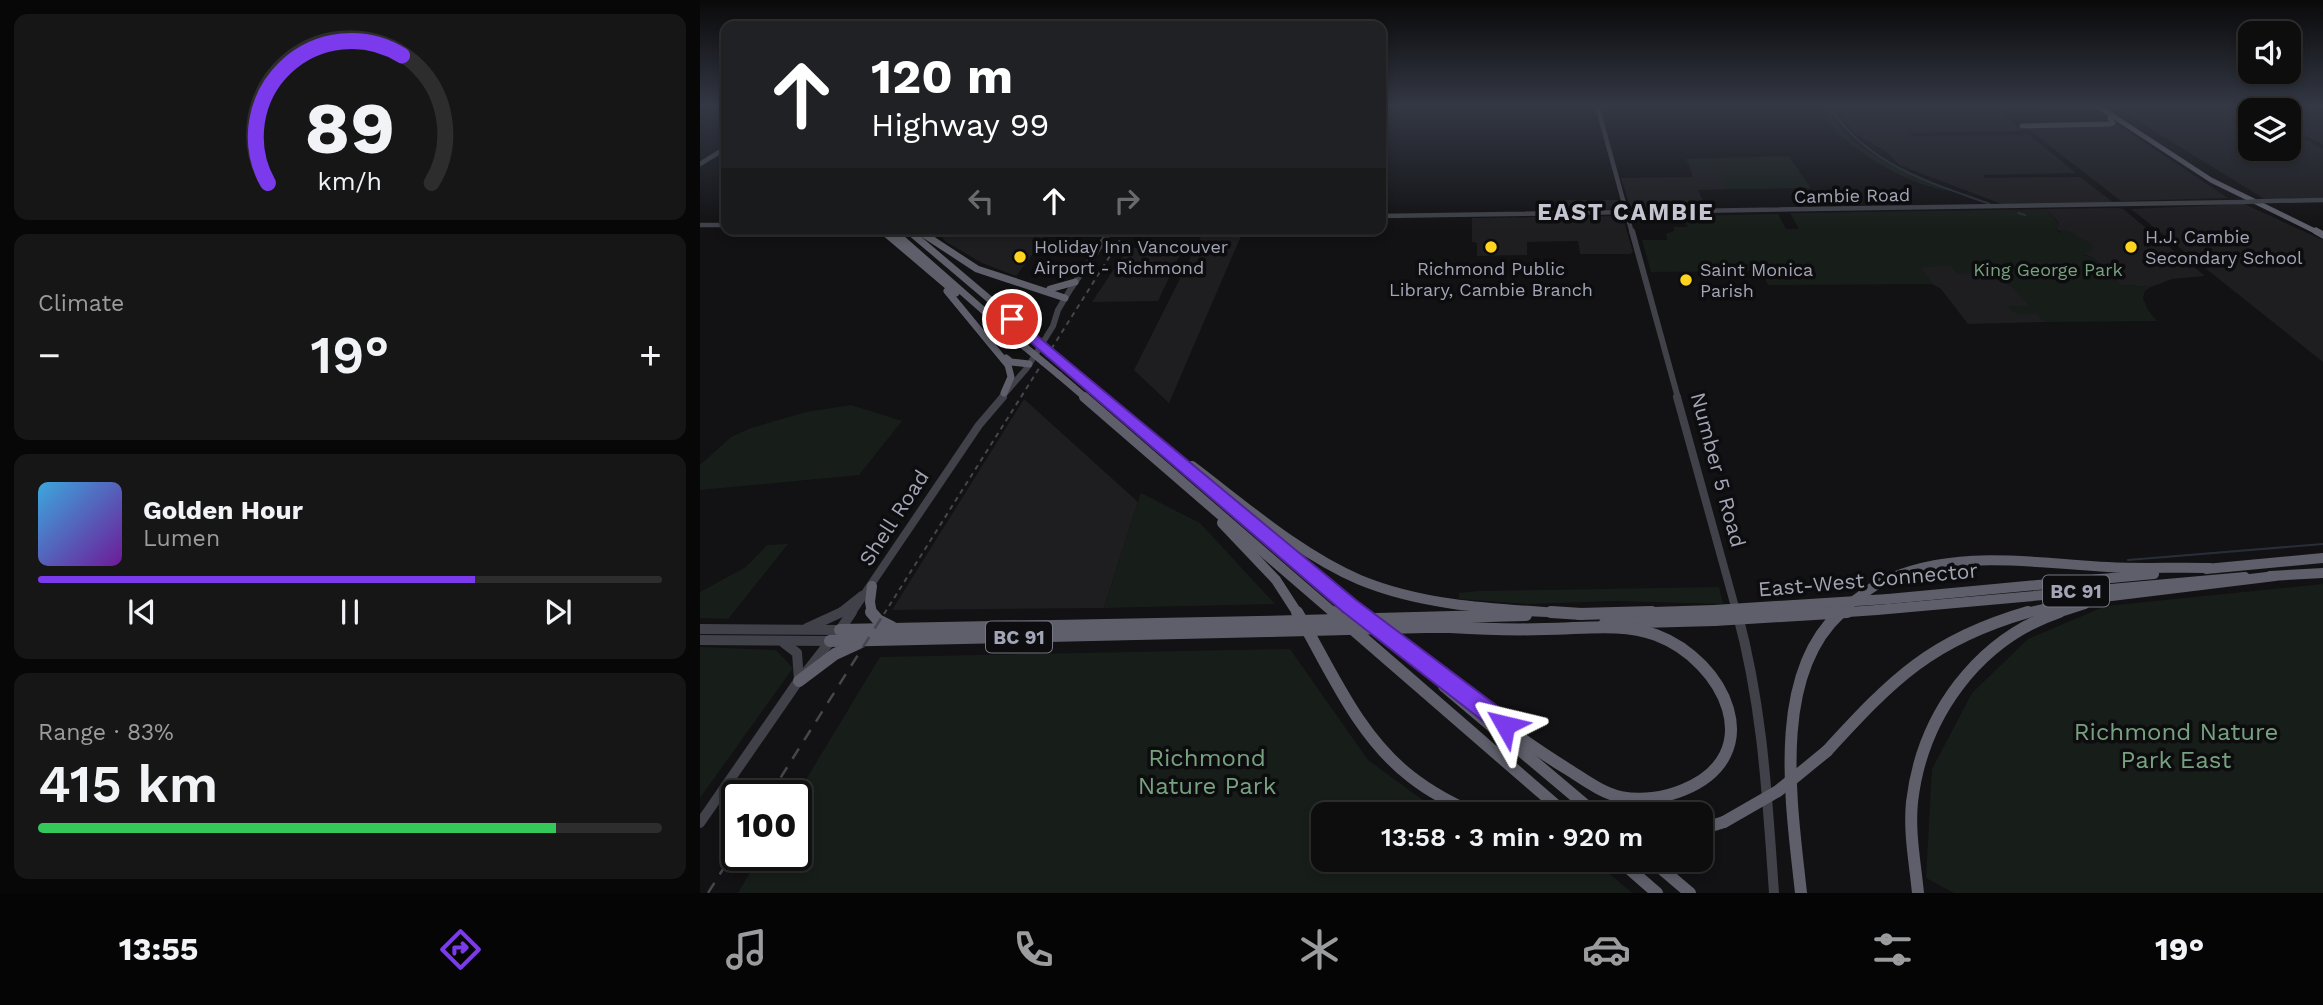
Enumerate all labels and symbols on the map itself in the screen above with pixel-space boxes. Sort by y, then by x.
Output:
street label: Cambie Road [1794,184,1910,207]
district label: EAST CAMBIE [1537,199,1715,226]
place label: H.J. Cambie Secondary School [2145,226,2303,268]
place label: Holiday Inn Vancouver Airport - Richmond [1034,236,1228,278]
marker: Richmond Public Library, Cambie Branch [1483,239,1499,255]
marker: H.J. Cambie Secondary School [2123,239,2139,255]
marker: Holiday Inn Vancouver Airport - Richmond [1012,249,1028,265]
place label: Richmond Public Library, Cambie Branch [1389,258,1593,300]
place label: Saint Monica Parish [1700,259,1813,301]
park label: King George Park [1973,259,2123,280]
marker: Saint Monica Parish [1678,272,1694,288]
pin [982,289,1042,349]
street label: Number 5 Road [1686,390,1751,550]
street label: Shell Road [853,465,934,570]
street label: East-West Connector [1757,557,1979,602]
road number: BC 91 [2043,576,2109,606]
road number: BC 91 [986,622,1052,652]
position arrow [1468,688,1542,762]
park label: Richmond Nature Park East [2074,718,2278,774]
park label: Richmond Nature Park [1138,744,1277,800]
speed limit sign: 100 [721,780,812,871]

